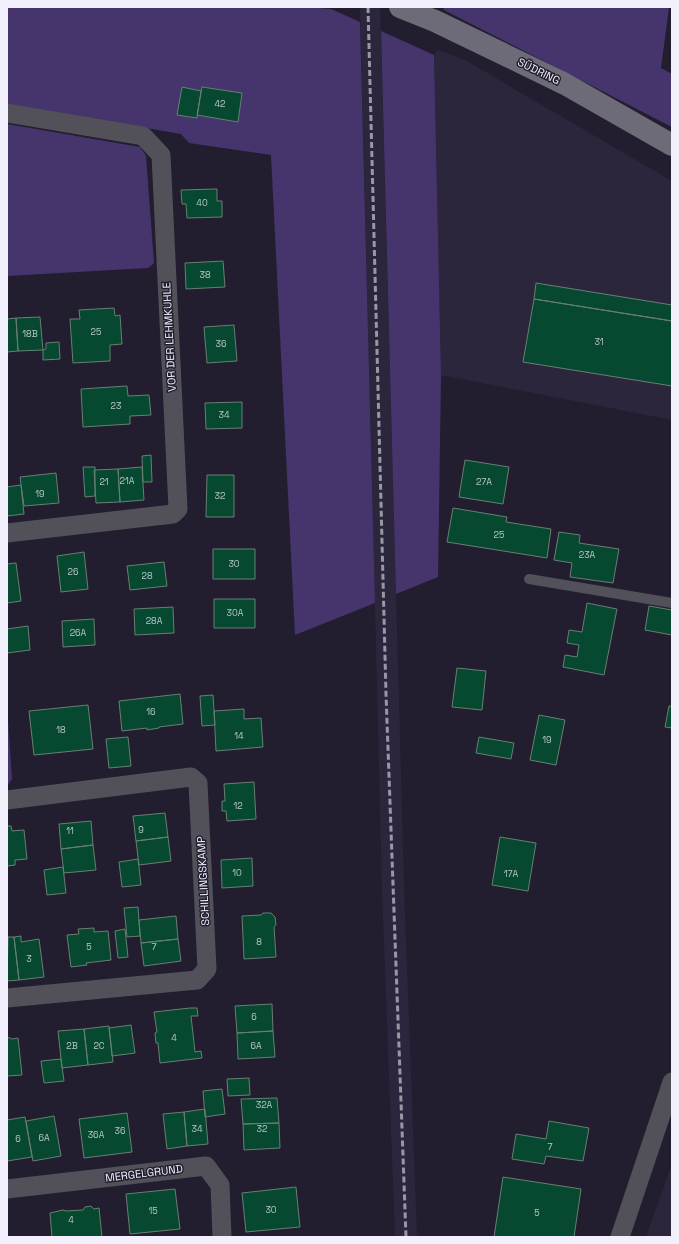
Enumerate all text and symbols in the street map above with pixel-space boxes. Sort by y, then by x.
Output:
street label: SÜDRING [515,54,563,87]
house number: 42 [214,98,226,110]
house number: 40 [196,197,208,209]
house number: 38 [199,269,211,281]
street label: VOR DER LEHMKUHLE [159,282,179,392]
house number: 25 [91,326,101,338]
house number: 18B [22,328,38,340]
house number: 31 [594,336,604,348]
house number: 36 [216,338,227,350]
house number: 23 [111,400,121,412]
house number: 34 [218,409,230,421]
house number: 21A [120,475,135,487]
house number: 21 [99,476,109,488]
house number: 27A [476,476,492,488]
house number: 19 [35,488,45,500]
house number: 32 [215,490,225,502]
house number: 25 [494,529,504,541]
house number: 23A [579,549,596,561]
house number: 30 [228,558,240,570]
house number: 26 [68,566,79,578]
house number: 28 [141,570,153,582]
house number: 30A [227,607,244,619]
house number: 28A [146,615,163,627]
house number: 26A [70,627,87,639]
house number: 16 [146,706,156,718]
house number: 18 [56,724,66,736]
house number: 14 [234,730,244,742]
house number: 19 [542,734,552,746]
house number: 12 [233,800,243,812]
house number: 9 [138,824,144,836]
house number: 11 [66,825,74,837]
street label: SCHILLINGSKAMP [194,836,212,926]
house number: 10 [232,867,242,879]
house number: 17A [504,868,519,880]
house number: 8 [256,936,262,948]
house number: 5 [86,941,92,953]
house number: 7 [151,941,157,953]
house number: 3 [26,953,32,965]
house number: 6 [251,1011,257,1023]
house number: 4 [171,1032,177,1044]
house number: 2B [66,1040,78,1052]
house number: 2C [93,1040,105,1052]
house number: 6A [250,1040,262,1052]
house number: 32A [256,1099,273,1111]
house number: 34 [191,1123,203,1135]
house number: 32 [257,1123,267,1135]
house number: 36 [115,1125,126,1137]
house number: 36A [88,1129,105,1141]
house number: 6A [38,1132,50,1144]
house number: 6 [15,1133,21,1145]
house number: 7 [547,1141,553,1153]
street label: MERGELGRUND [104,1161,184,1185]
house number: 30 [265,1204,277,1216]
house number: 15 [148,1205,158,1217]
house number: 5 [534,1207,540,1219]
house number: 4 [68,1214,74,1226]

